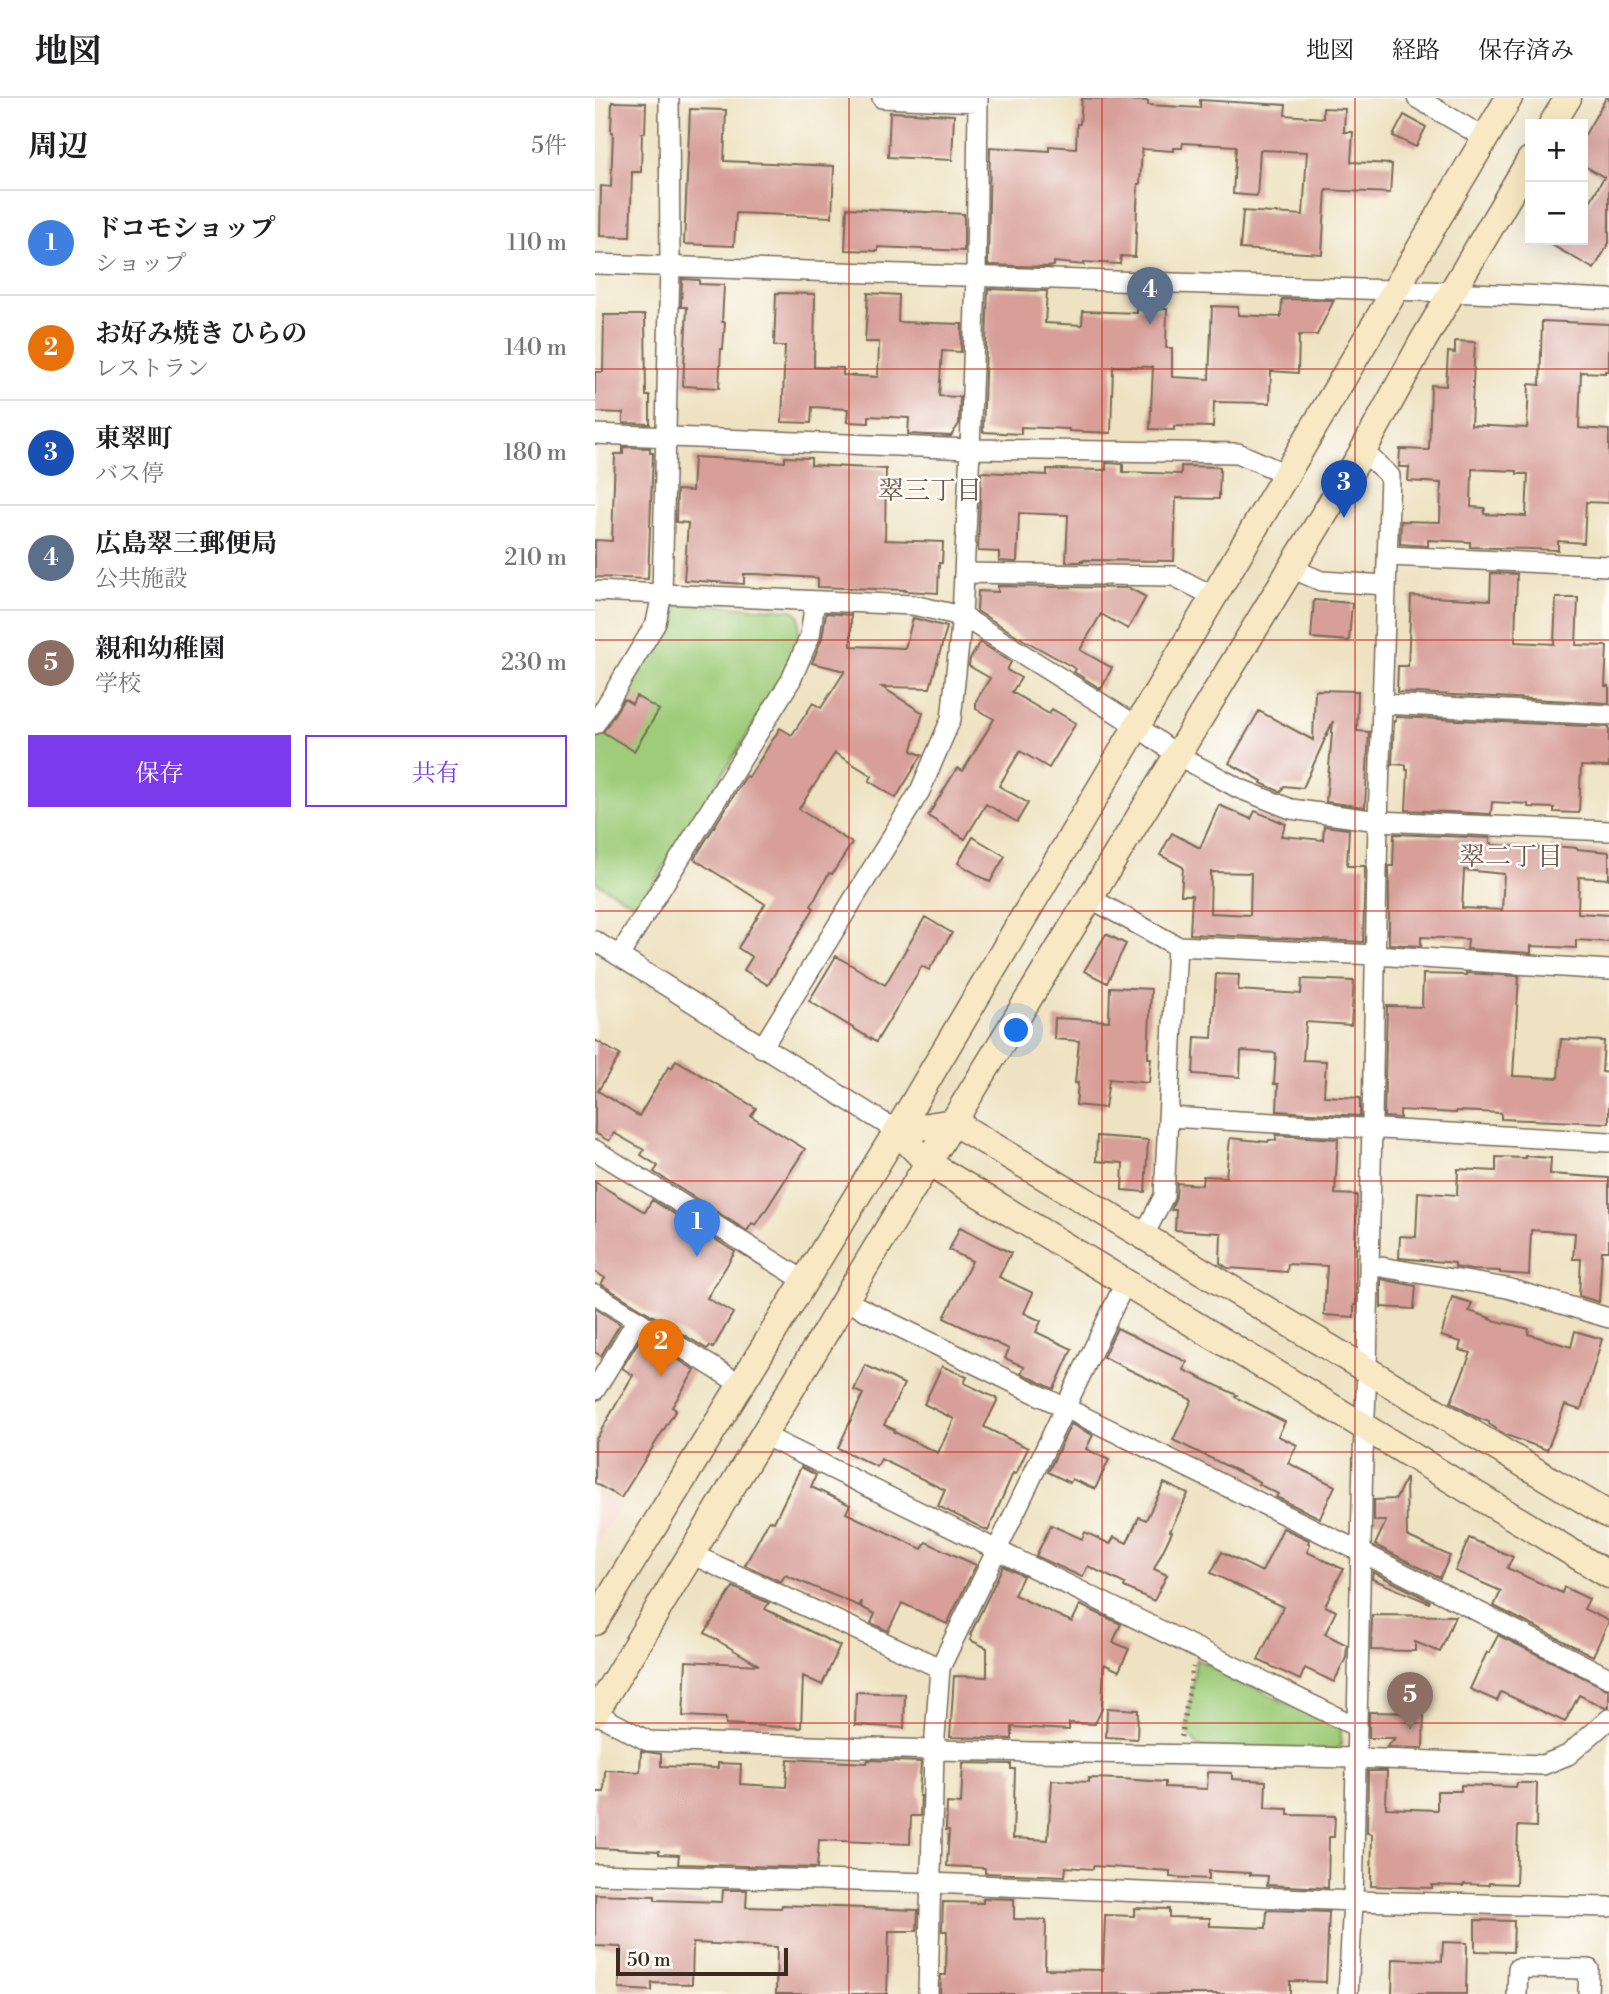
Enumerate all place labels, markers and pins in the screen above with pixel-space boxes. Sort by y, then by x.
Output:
pin: 4 [1127,267,1173,325]
pin: 3 [1321,460,1367,518]
pin: 1 [674,1199,720,1257]
pin: 2 [638,1319,684,1377]
pin: 5 [1387,1672,1433,1730]

